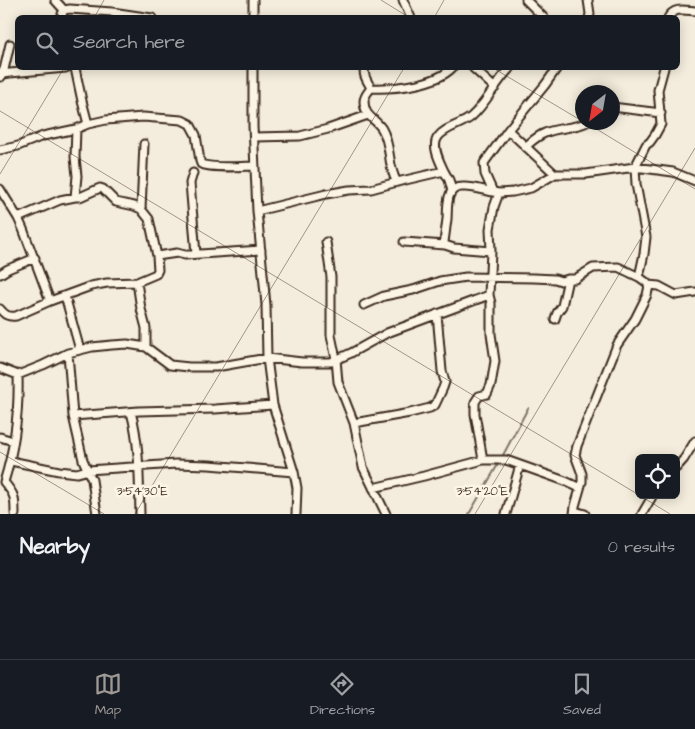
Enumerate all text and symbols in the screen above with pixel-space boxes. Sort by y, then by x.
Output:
search box [15,15,680,70]
icon: search [33,29,61,57]
text: Search here [73,29,185,56]
north arrow [575,85,620,130]
map controls [635,454,680,499]
button: locate [635,454,680,499]
text: 3°54'30"E [117,483,167,500]
text: 3°54'20"E [456,483,508,500]
text: Nearby [20,532,90,561]
text: 0 results [608,536,675,558]
tab: Map [94,670,122,720]
tab: Directions [310,670,375,720]
tab: Saved [563,670,601,720]

